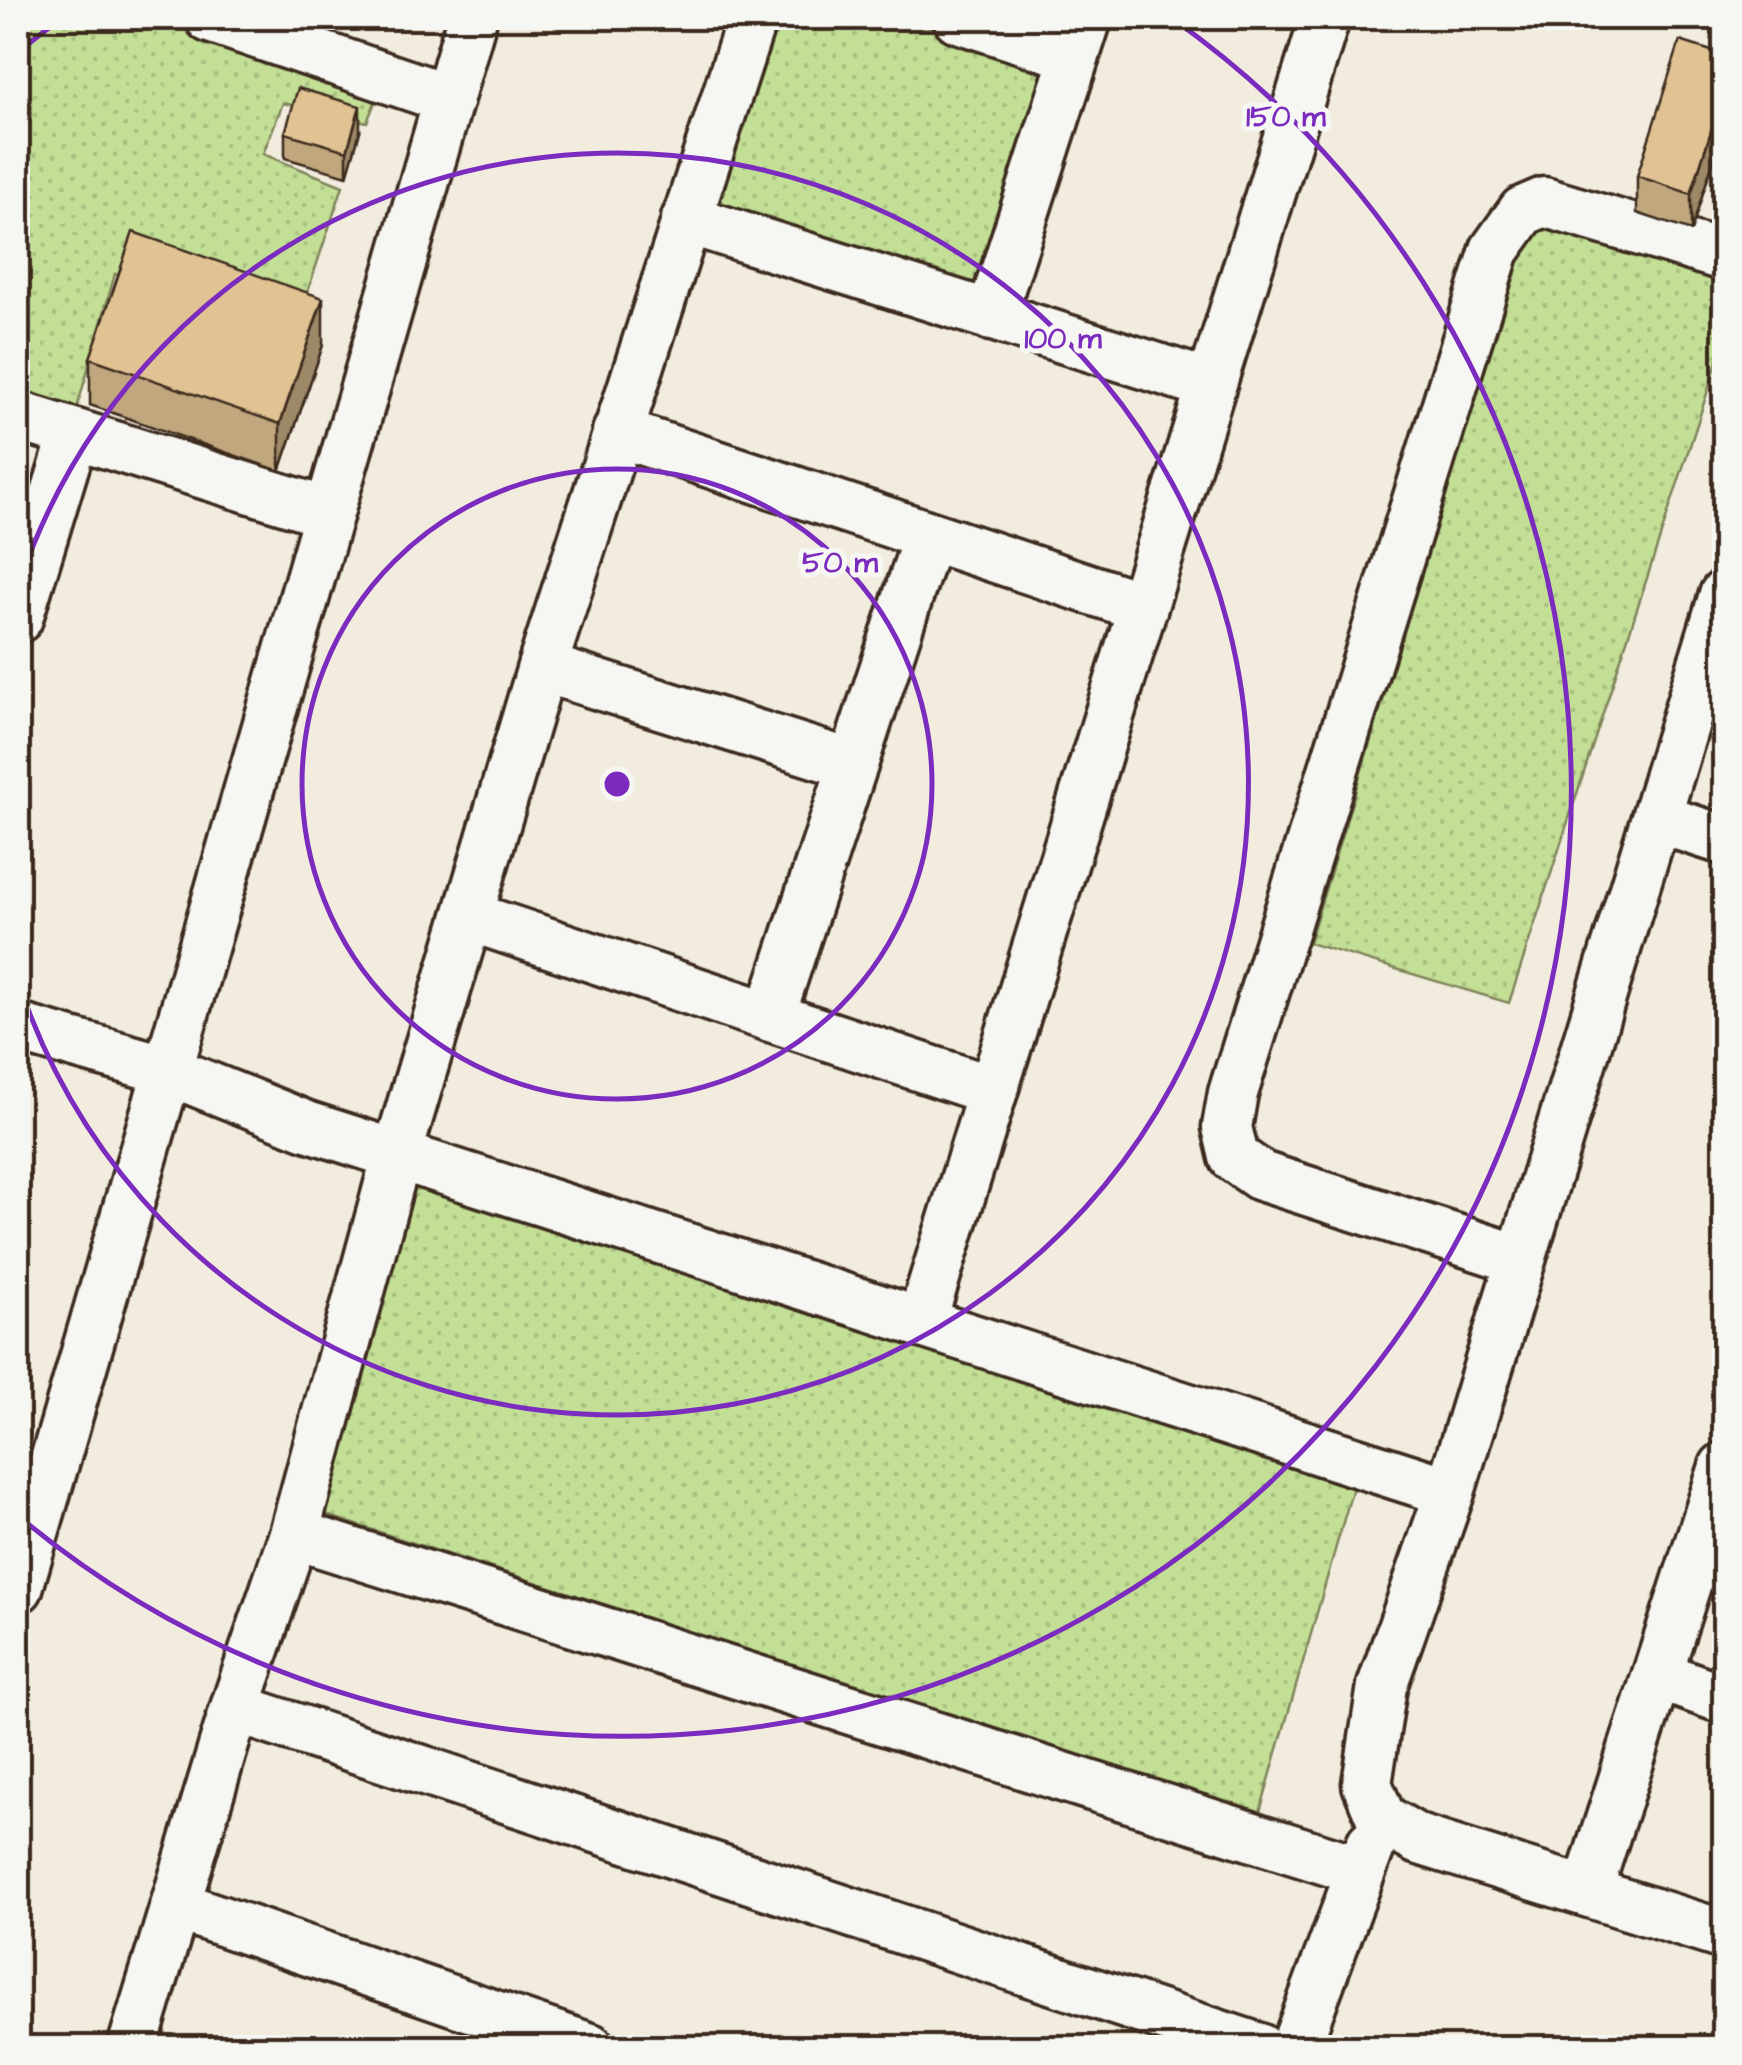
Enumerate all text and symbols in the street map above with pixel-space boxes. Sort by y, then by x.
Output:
text: 150 m [1246,96,1326,138]
text: 100 m [1024,318,1102,360]
text: 50 m [802,542,878,584]
centre of rings [599,766,635,802]

